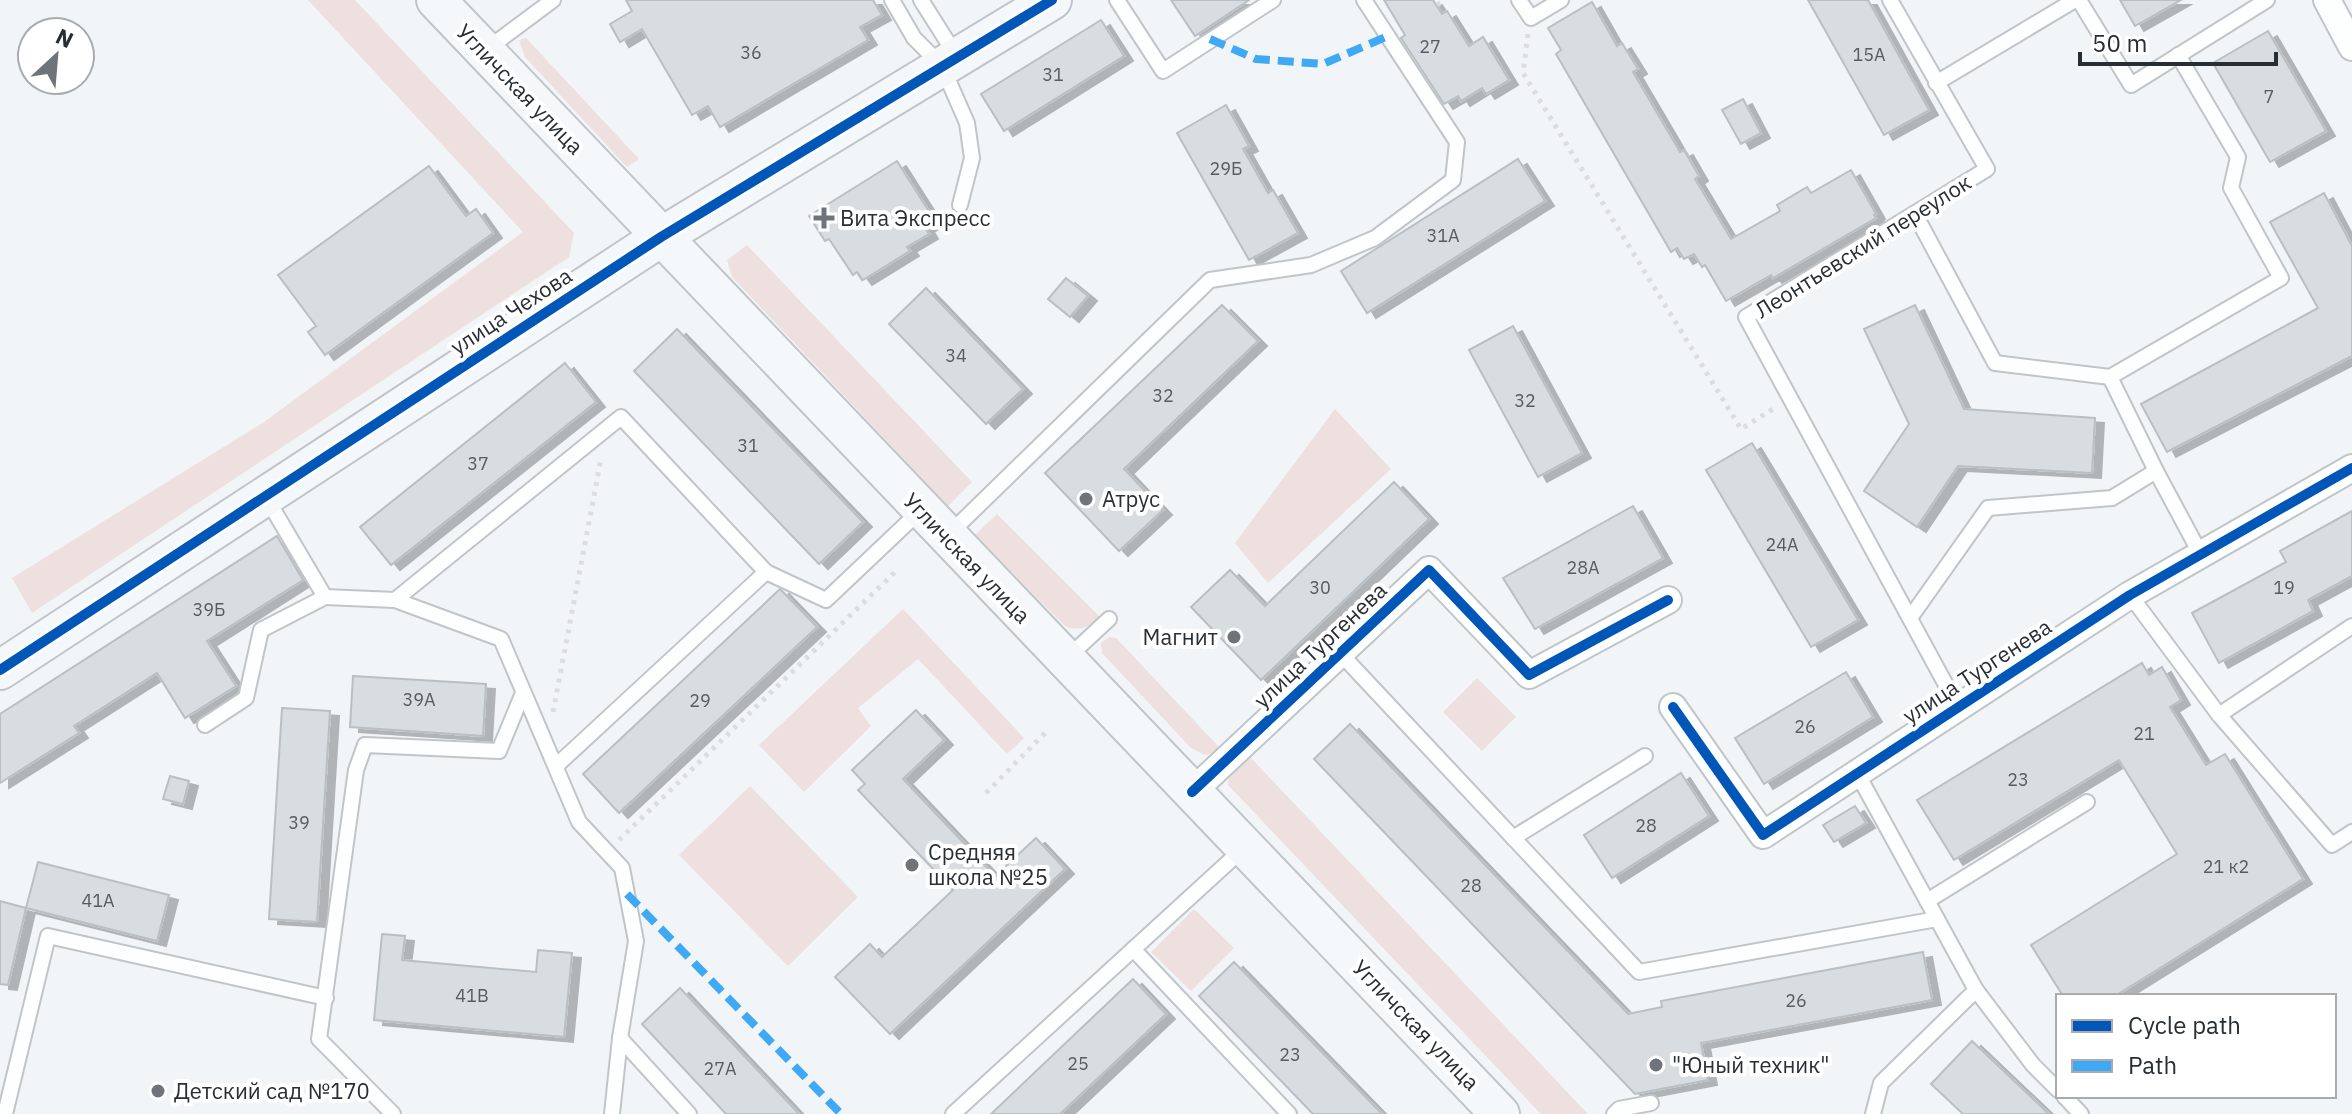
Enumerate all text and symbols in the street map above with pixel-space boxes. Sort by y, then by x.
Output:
north arrow [16,16,96,96]
scale bar [2080,16,2276,66]
street label: Угличская улица [451,17,590,160]
text: N [51,21,79,54]
text: 50 m [2092,27,2147,59]
house number: 27 [1419,35,1441,58]
house number: 36 [740,41,762,64]
house number: 15А [1852,43,1886,66]
house number: 31 [1042,63,1064,86]
house number: 7 [2264,85,2274,108]
house number: 29Б [1209,157,1243,180]
street label: Леонтьевский переулок [1749,167,1976,324]
place label: Вита Экспресс [840,203,990,232]
marker: Вита Экспресс [815,209,833,227]
house number: 31А [1426,224,1460,247]
street label: улица Чехова [444,260,577,361]
house number: 34 [945,344,967,367]
house number: 32 [1152,384,1174,407]
house number: 32 [1514,389,1536,412]
house number: 31 [737,434,759,457]
house number: 37 [467,452,489,475]
place label: Атрус [1102,484,1160,513]
street label: Угличская улица [898,486,1037,629]
marker: Атрус [1077,490,1095,508]
house number: 24А [1765,533,1799,556]
house number: 28А [1566,556,1600,579]
street label: улица Тургенева [1247,575,1393,714]
house number: 30 [1309,576,1331,599]
house number: 19 [2273,576,2295,599]
house number: 39Б [192,598,226,621]
street label: улица Тургенева [1897,612,2057,730]
place label: Магнит [1143,622,1218,651]
marker: Магнит [1225,628,1243,646]
house number: 39А [402,688,436,711]
house number: 29 [689,689,711,712]
house number: 26 [1794,715,1816,738]
house number: 21 [2133,722,2155,745]
house number: 23 [2007,768,2029,791]
house number: 39 [288,811,310,834]
house number: 28 [1635,814,1657,837]
place label: Средняя школа №25 [928,837,1048,891]
house number: 21 к2 [2203,855,2249,878]
marker: Средняя школа №25 [903,856,921,874]
house number: 28 [1460,874,1482,897]
house number: 41А [81,889,115,912]
street label: Угличская улица [1347,953,1486,1096]
house number: 41В [455,984,489,1007]
house number: 26 [1785,989,1807,1012]
legend [2056,994,2336,1098]
text: Cycle path [2128,1009,2241,1041]
house number: 23 [1279,1043,1301,1066]
text: Path [2128,1049,2177,1081]
place label: "Юный техник" [1672,1050,1830,1079]
house number: 25 [1067,1052,1089,1075]
marker: "Юный техник" [1647,1056,1665,1074]
house number: 27А [703,1057,737,1080]
place label: Детский сад №170 [174,1076,370,1105]
marker: Детский сад №170 [149,1082,167,1100]

